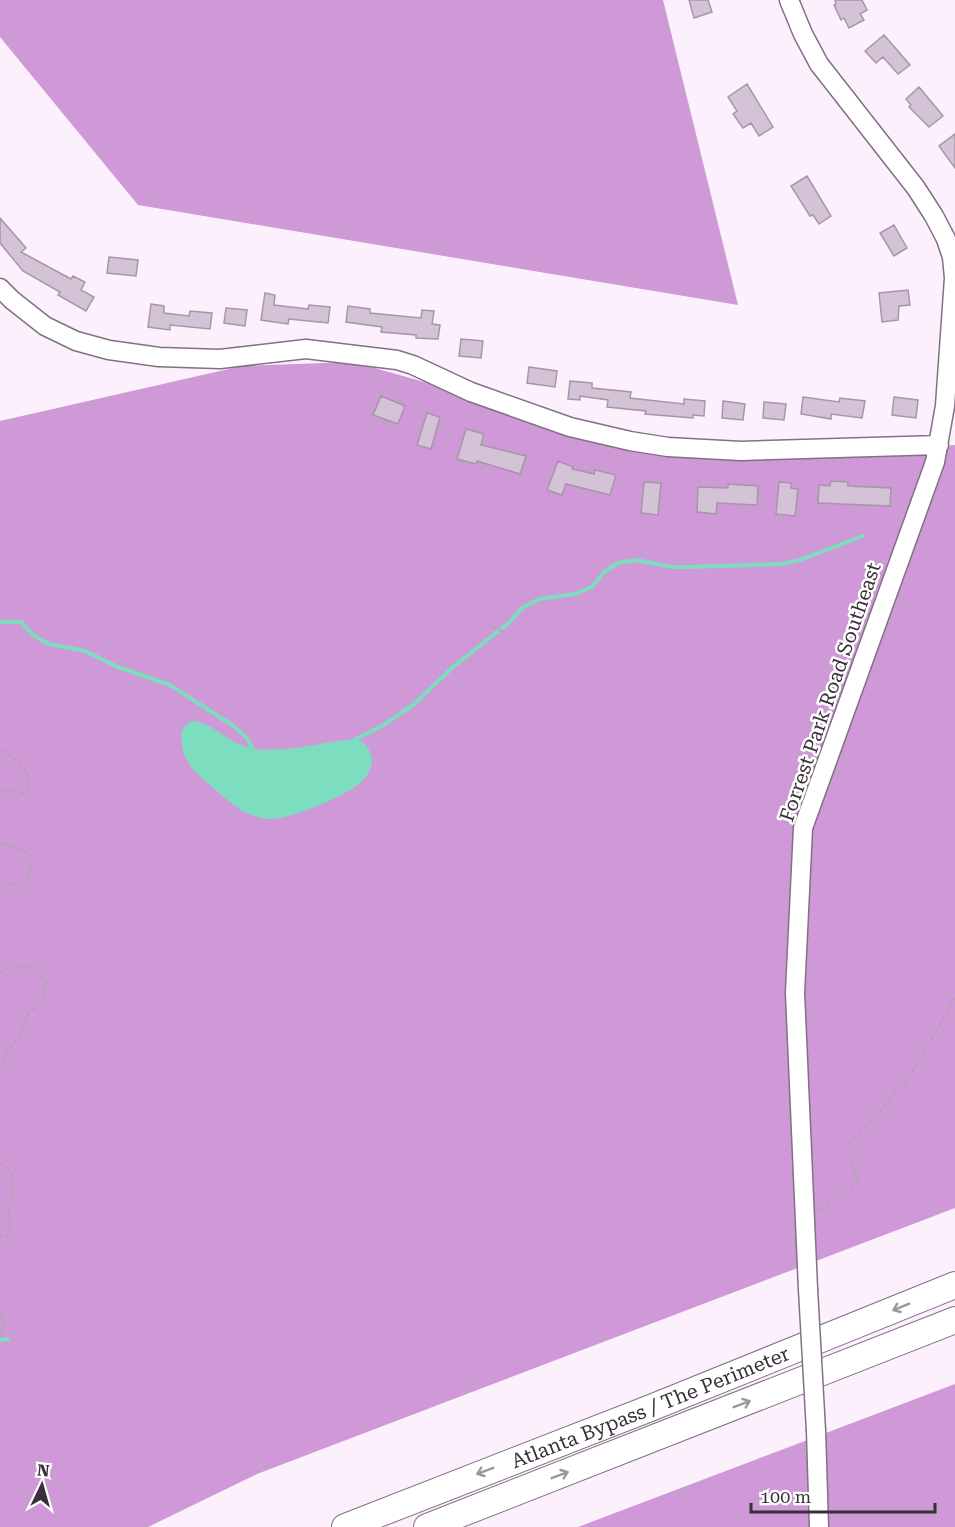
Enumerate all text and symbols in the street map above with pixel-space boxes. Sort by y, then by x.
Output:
street label: Forrest Park Road Southeast [774,559,886,825]
one-way arrow [892,1302,910,1313]
street label: Atlanta Bypass / The Perimeter [508,1341,793,1473]
one-way arrow [732,1398,750,1409]
north arrow [12,1455,72,1515]
text: N [36,1461,50,1481]
one-way arrow [476,1467,495,1478]
one-way arrow [550,1469,569,1480]
scale bar [751,1476,936,1514]
text: 100 m [760,1486,811,1507]

